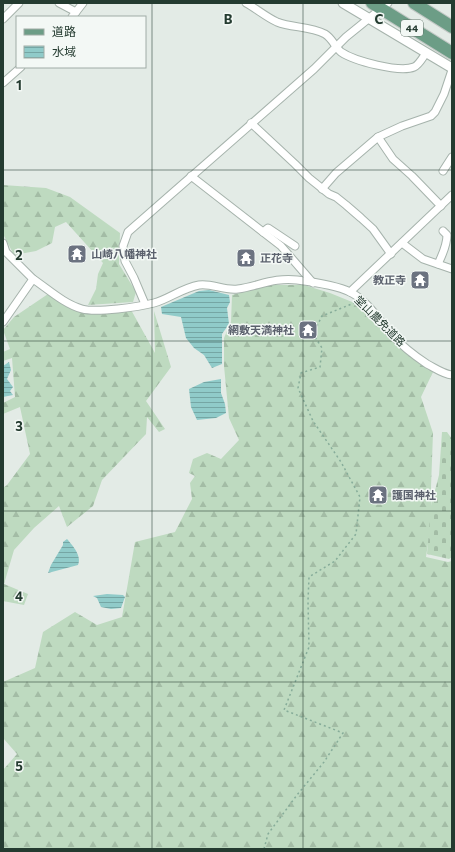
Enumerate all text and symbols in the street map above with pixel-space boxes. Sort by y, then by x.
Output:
text: B [224,11,233,27]
text: C [375,11,384,27]
legend [16,16,146,68]
road number: 44 [401,20,423,36]
text: 道路 [52,24,76,38]
text: 水域 [52,44,76,58]
text: 1 [16,77,22,93]
temple icon: 山崎八幡神社 [66,243,88,265]
text: 2 [15,247,23,263]
place label: 山崎八幡神社 [91,247,157,260]
temple icon: 正花寺 [235,247,257,269]
place label: 正花寺 [260,251,293,264]
temple icon: 教正寺 [409,269,431,291]
place label: 教正寺 [373,273,406,286]
street label: 堂山農免道路 [352,293,408,349]
temple icon: 網敷天満神社 [297,319,319,341]
place label: 網敷天満神社 [228,323,294,336]
text: 3 [15,418,23,434]
temple icon: 護国神社 [367,484,389,506]
place label: 護国神社 [392,488,436,501]
text: 4 [15,588,23,604]
text: 5 [15,758,23,774]

